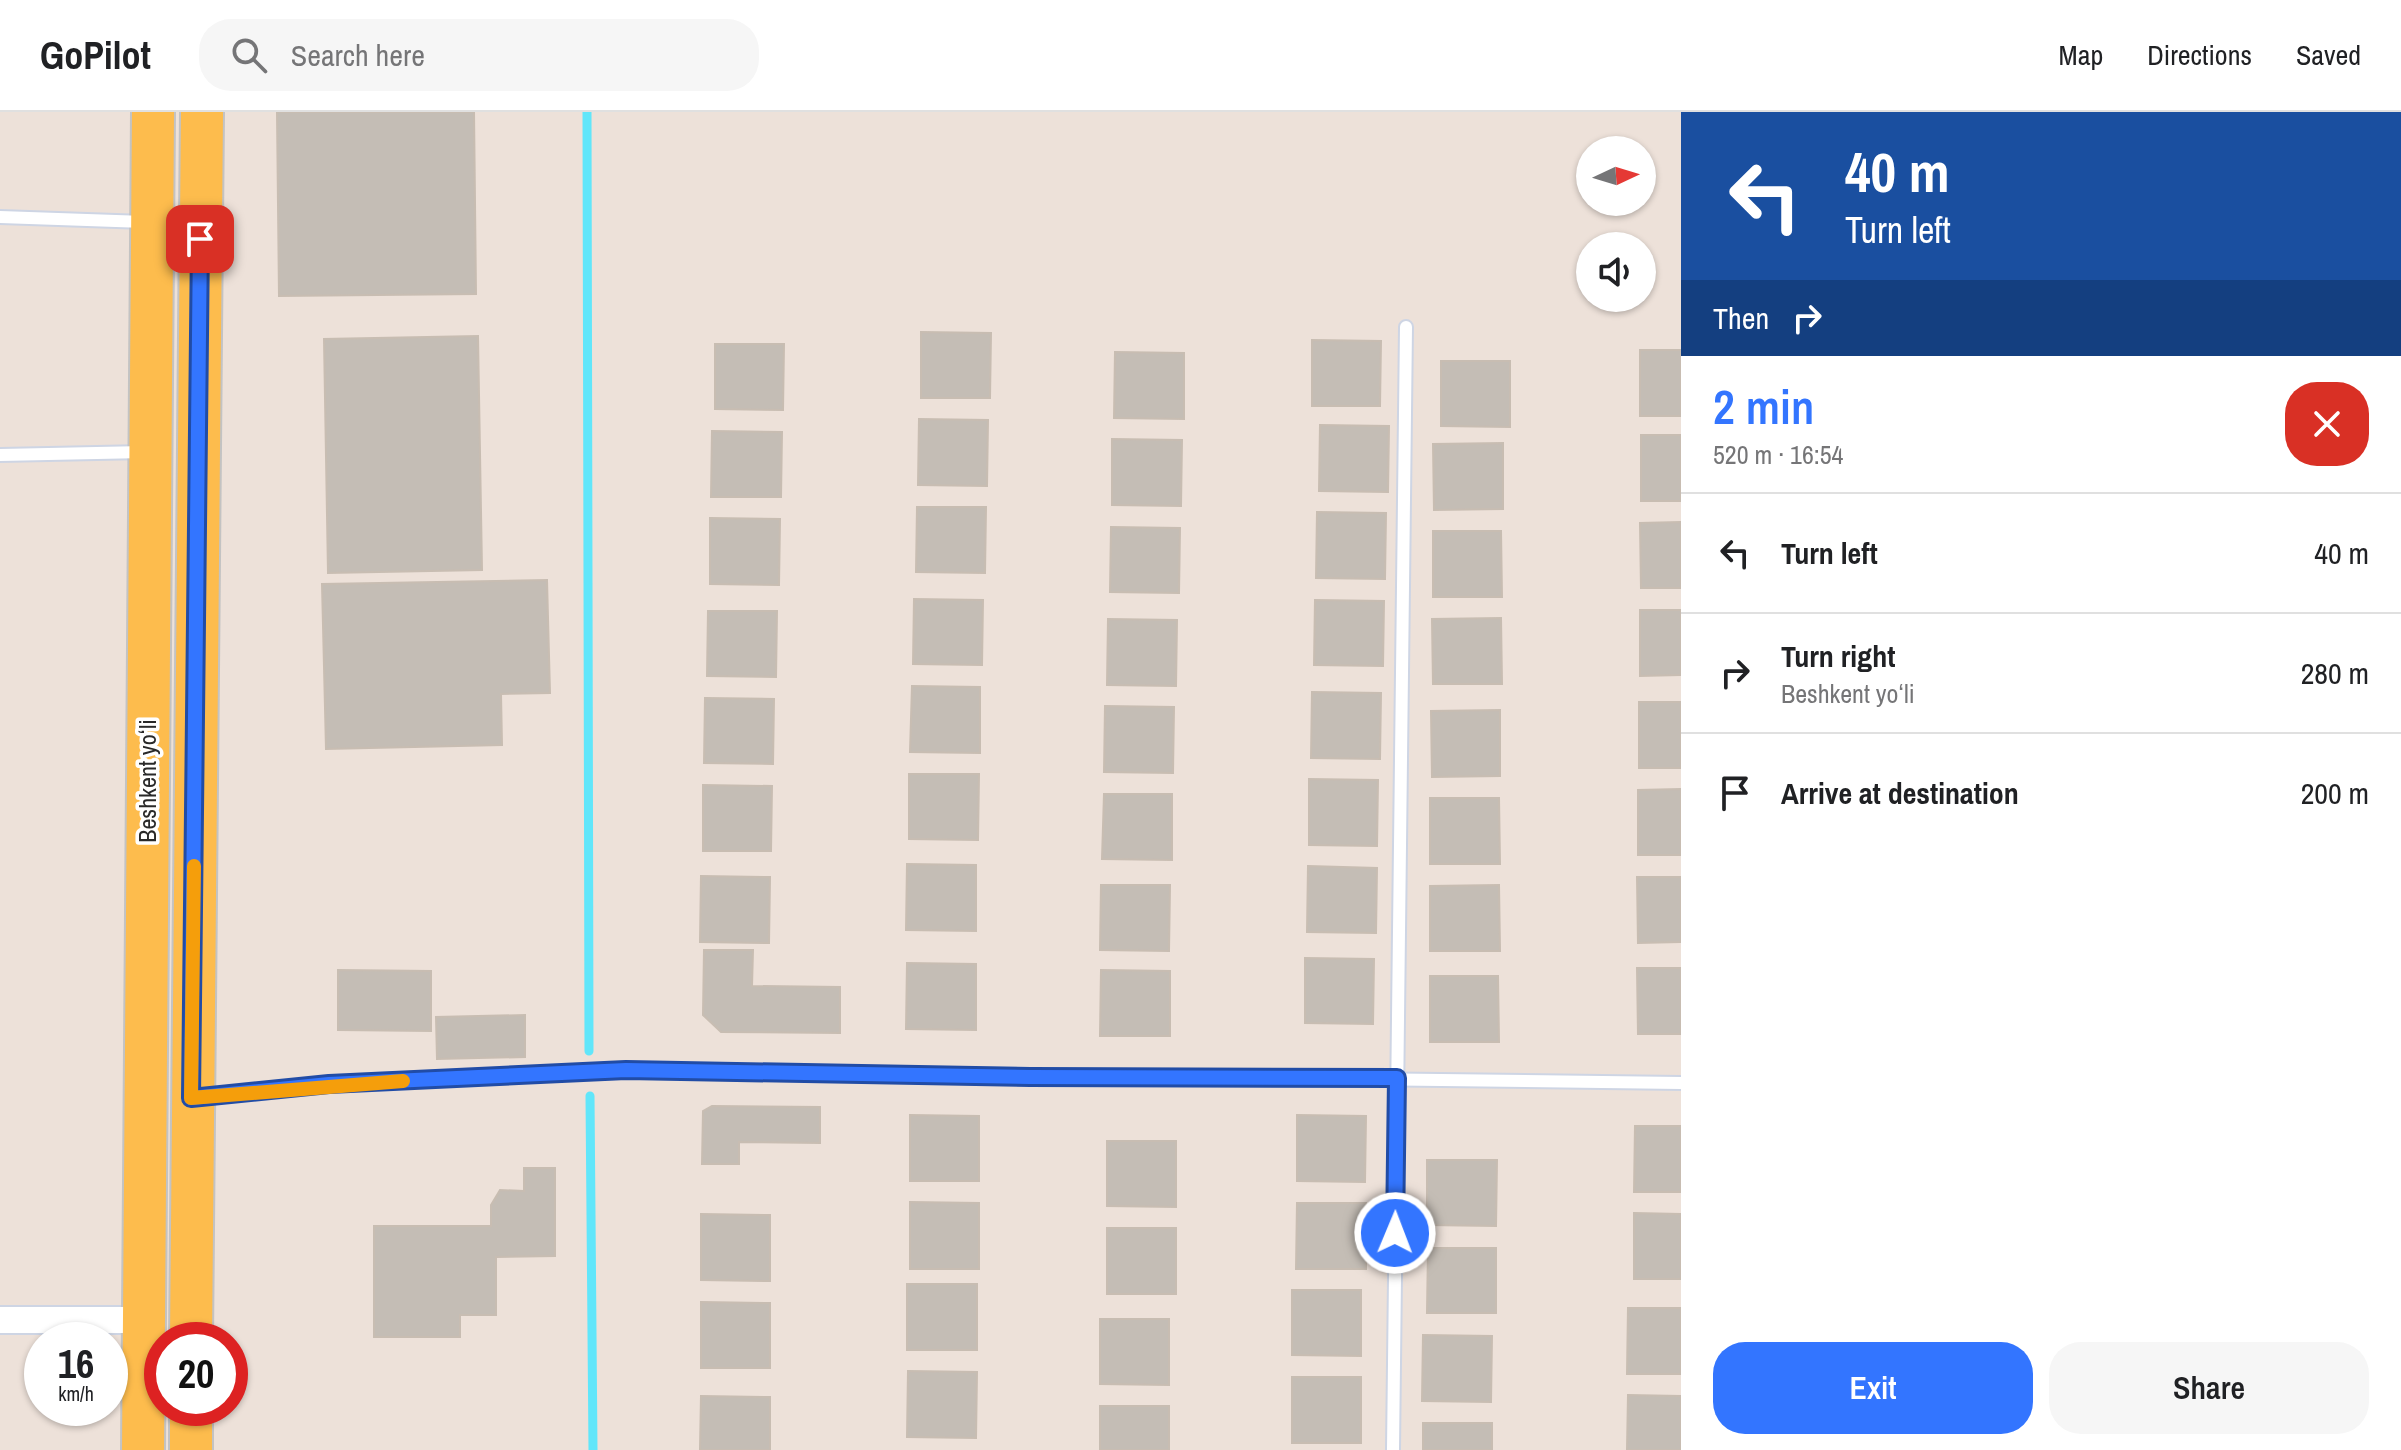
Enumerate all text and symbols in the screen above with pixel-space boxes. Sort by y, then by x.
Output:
search box [199,19,759,91]
text: GoPilot [40,30,151,81]
icon: search [227,33,271,77]
text: Search here [291,35,425,75]
text: Map [2059,36,2103,74]
text: Directions [2147,36,2252,74]
text: Saved [2296,36,2361,74]
text: 40 m [1845,134,1950,209]
north arrow [1576,136,1656,216]
map controls [1576,136,1656,312]
icon: left [1713,144,1817,248]
pin [166,205,234,273]
text: Turn left [1845,206,1951,254]
icon: arrive [178,217,222,261]
button: sound [1576,232,1656,312]
icon: right [1785,296,1829,340]
text: Then [1713,298,1769,338]
text: 2 min [1713,374,1814,439]
button: close [2285,382,2369,466]
text: 520 m · 16:54 [1713,437,1843,472]
icon: left [1713,531,1757,575]
text: Turn left [1781,533,1878,573]
text: 40 m [2314,533,2369,573]
text: Turn right [1781,636,1895,676]
icon: right [1713,651,1757,695]
text: 280 m [2301,653,2369,693]
text: Beshkent yoʻli [1781,676,1915,711]
street label: Beshkent yoʻli [131,719,163,843]
icon: arrive [1713,771,1757,815]
text: Arrive at destination [1781,773,2019,813]
text: 200 m [2301,773,2369,813]
position arrow [1353,1191,1437,1275]
speed limit sign: 20 [144,1322,248,1426]
text: 16 [58,1337,94,1390]
button: Exit [1713,1342,2033,1434]
button: Share [2049,1342,2369,1434]
text: km/h [58,1380,94,1407]

